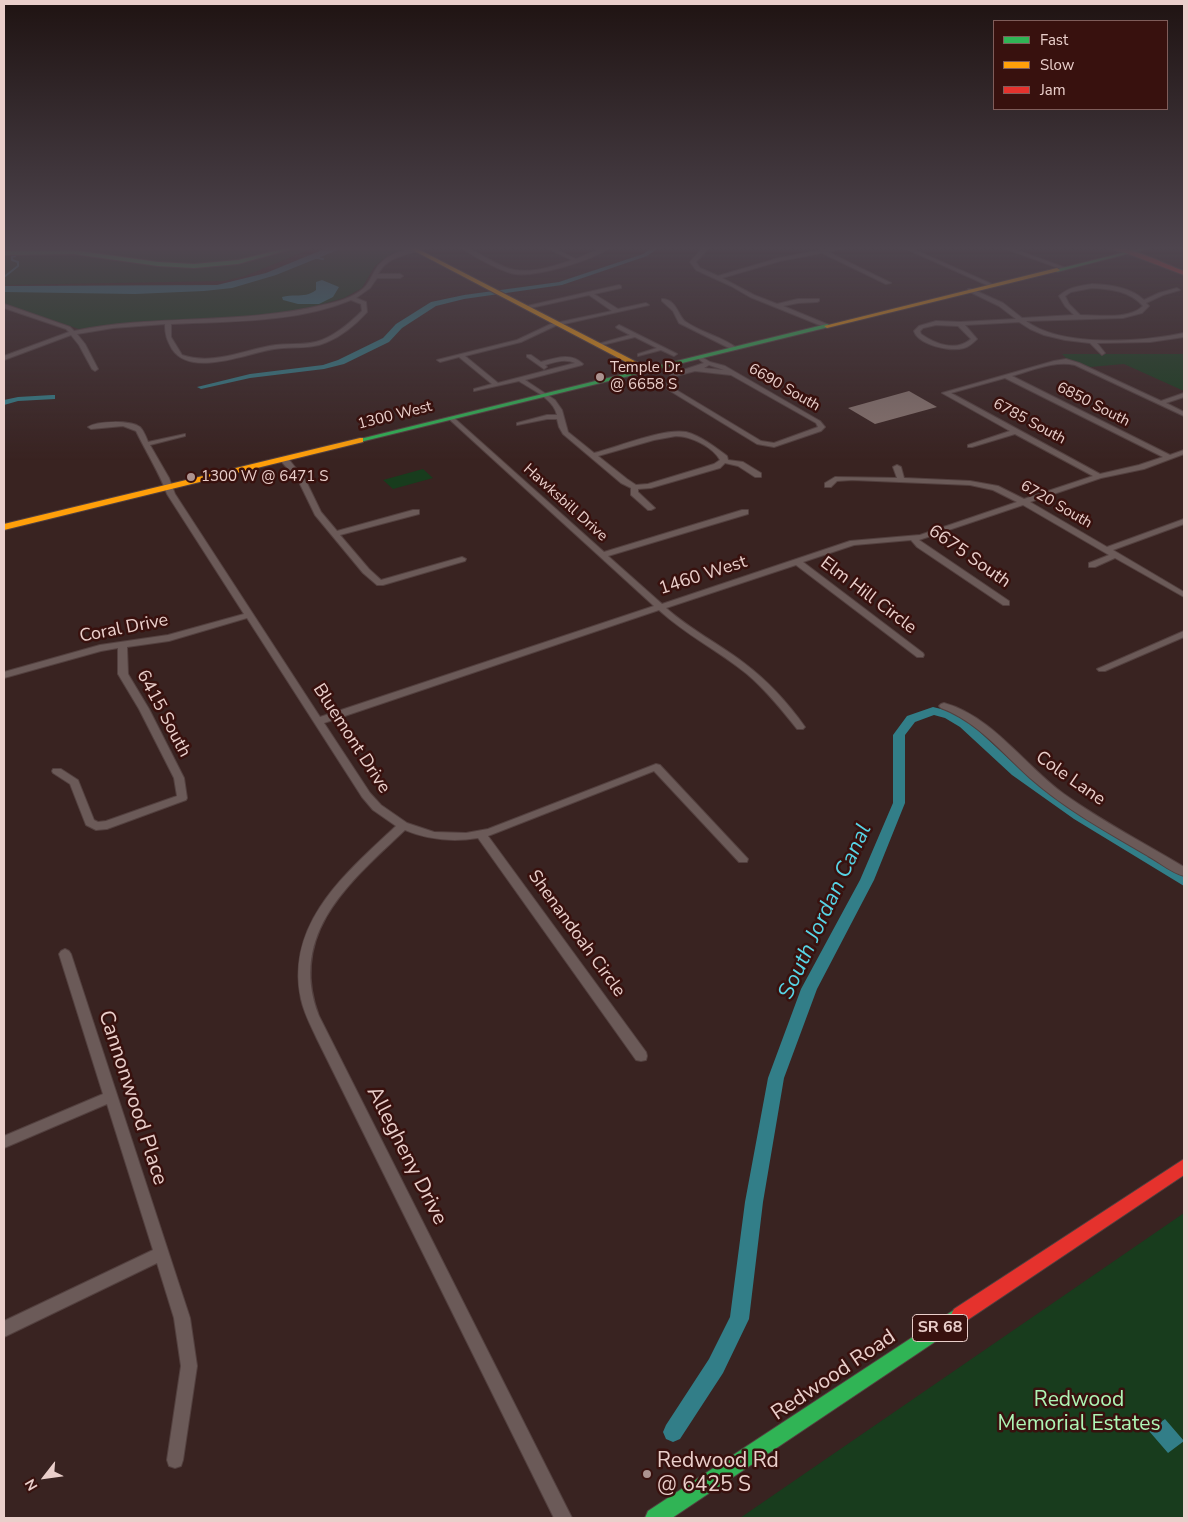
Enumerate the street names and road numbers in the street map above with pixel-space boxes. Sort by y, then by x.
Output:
street label: 6690 South [745,360,823,416]
street label: 6850 South [1053,379,1133,431]
street label: 6785 South [990,395,1068,449]
street label: 1300 West [356,398,434,434]
street label: Hawksbill Drive [519,461,611,545]
street label: 6720 South [1017,477,1095,533]
street label: 6675 South [924,521,1014,593]
street label: 1460 West [656,552,750,600]
street label: Elm Hill Circle [816,553,920,639]
street label: Coral Drive [78,610,170,648]
street label: 6415 South [131,667,195,761]
street label: Bluemont Drive [308,680,394,798]
street label: Cole Lane [1031,747,1109,811]
street label: Shenandoah Circle [523,866,629,1002]
street label: Cannonwood Place [92,1008,172,1188]
street label: Allegheny Drive [360,1083,452,1229]
road number: SR 68 [912,1315,968,1342]
street label: Redwood Road [767,1325,901,1427]

